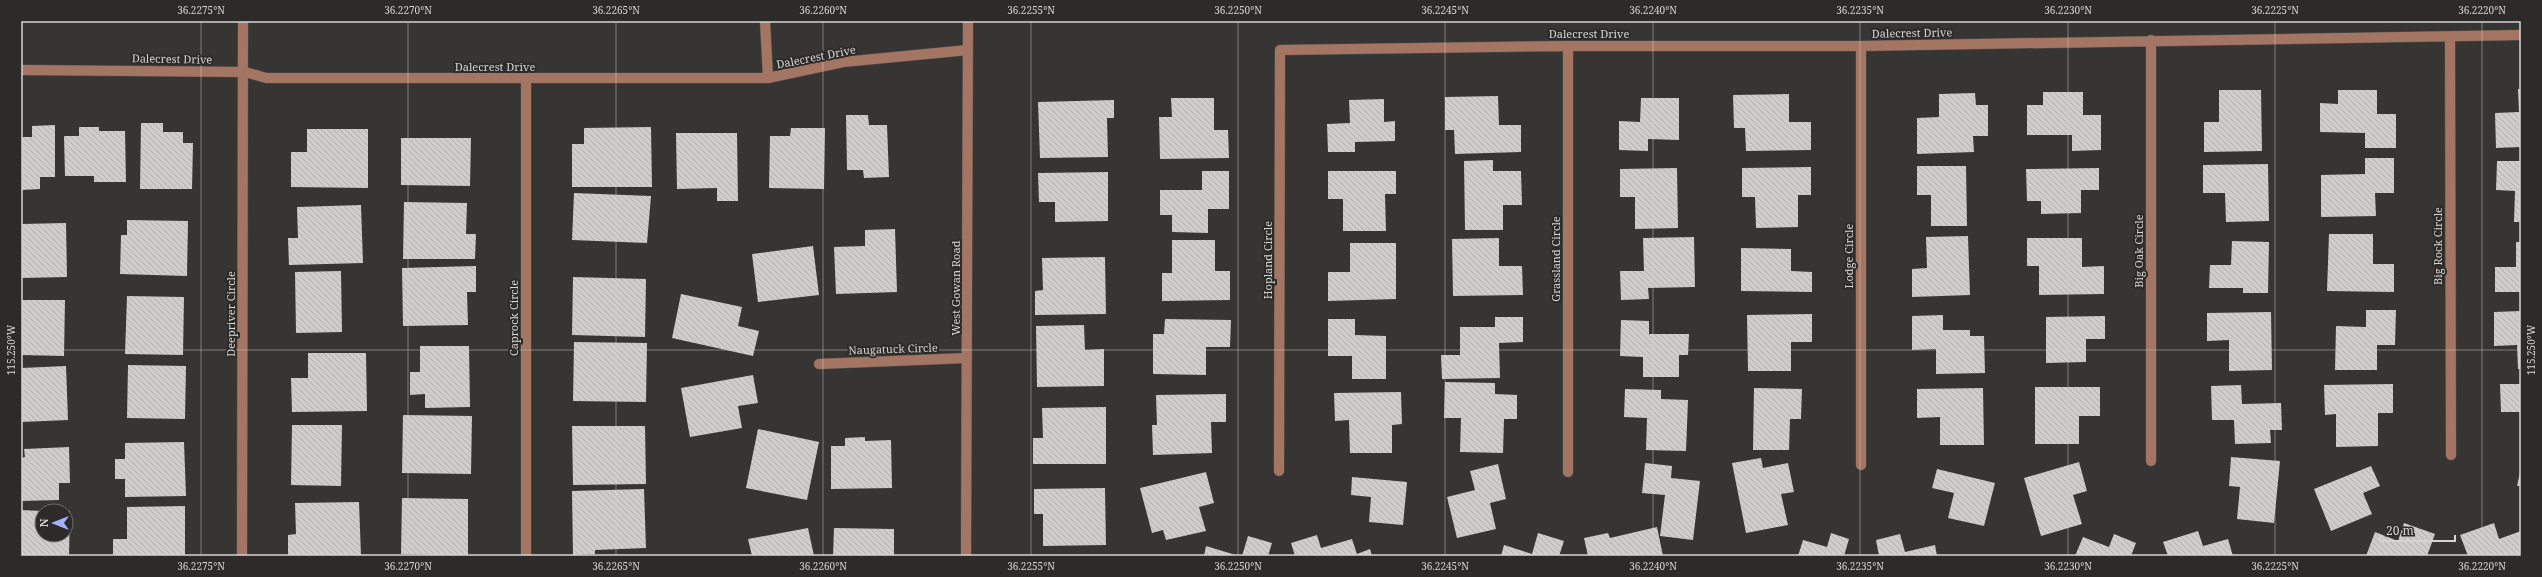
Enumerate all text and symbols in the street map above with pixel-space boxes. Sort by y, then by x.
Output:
text: 36.2275°N [177,3,225,17]
text: 36.2270°N [384,3,432,17]
text: 36.2265°N [592,3,640,17]
text: 36.2260°N [799,3,847,17]
text: 36.2255°N [1007,3,1055,17]
text: 36.2250°N [1214,3,1262,17]
text: 36.2245°N [1421,3,1469,17]
text: 36.2240°N [1629,3,1677,17]
text: 36.2235°N [1836,3,1884,17]
text: 36.2230°N [2044,3,2092,17]
text: 36.2225°N [2251,3,2299,17]
text: 36.2220°N [2458,3,2506,17]
street label: Dalecrest Drive [1872,24,1953,41]
street label: Dalecrest Drive [1549,26,1629,41]
street label: Dalecrest Drive [775,41,857,72]
street label: Dalecrest Drive [132,50,213,67]
street label: Dalecrest Drive [455,59,535,74]
street label: Big Rock Circle [2430,207,2445,285]
street label: Big Oak Circle [2131,214,2146,288]
street label: Grassland Circle [1548,216,1563,302]
street label: Hopland Circle [1260,221,1275,299]
street label: Lodge Circle [1841,223,1856,288]
street label: West Gowan Road [948,240,963,335]
street label: Deepriver Circle [223,271,238,357]
street label: Caprock Circle [506,280,521,356]
text: 115.250°W [4,324,18,375]
text: 115.250°W [2524,324,2538,375]
street label: Naugatuck Circle [848,339,938,358]
north arrow [34,503,74,543]
scale bar [2380,517,2455,543]
text: N [36,518,51,527]
text: 20 m [2386,522,2414,539]
text: 36.2275°N [177,559,225,573]
text: 36.2270°N [384,559,432,573]
text: 36.2265°N [592,559,640,573]
text: 36.2260°N [799,559,847,573]
text: 36.2255°N [1007,559,1055,573]
text: 36.2250°N [1214,559,1262,573]
text: 36.2245°N [1421,559,1469,573]
text: 36.2240°N [1629,559,1677,573]
text: 36.2235°N [1836,559,1884,573]
text: 36.2230°N [2044,559,2092,573]
text: 36.2225°N [2251,559,2299,573]
text: 36.2220°N [2458,559,2506,573]

